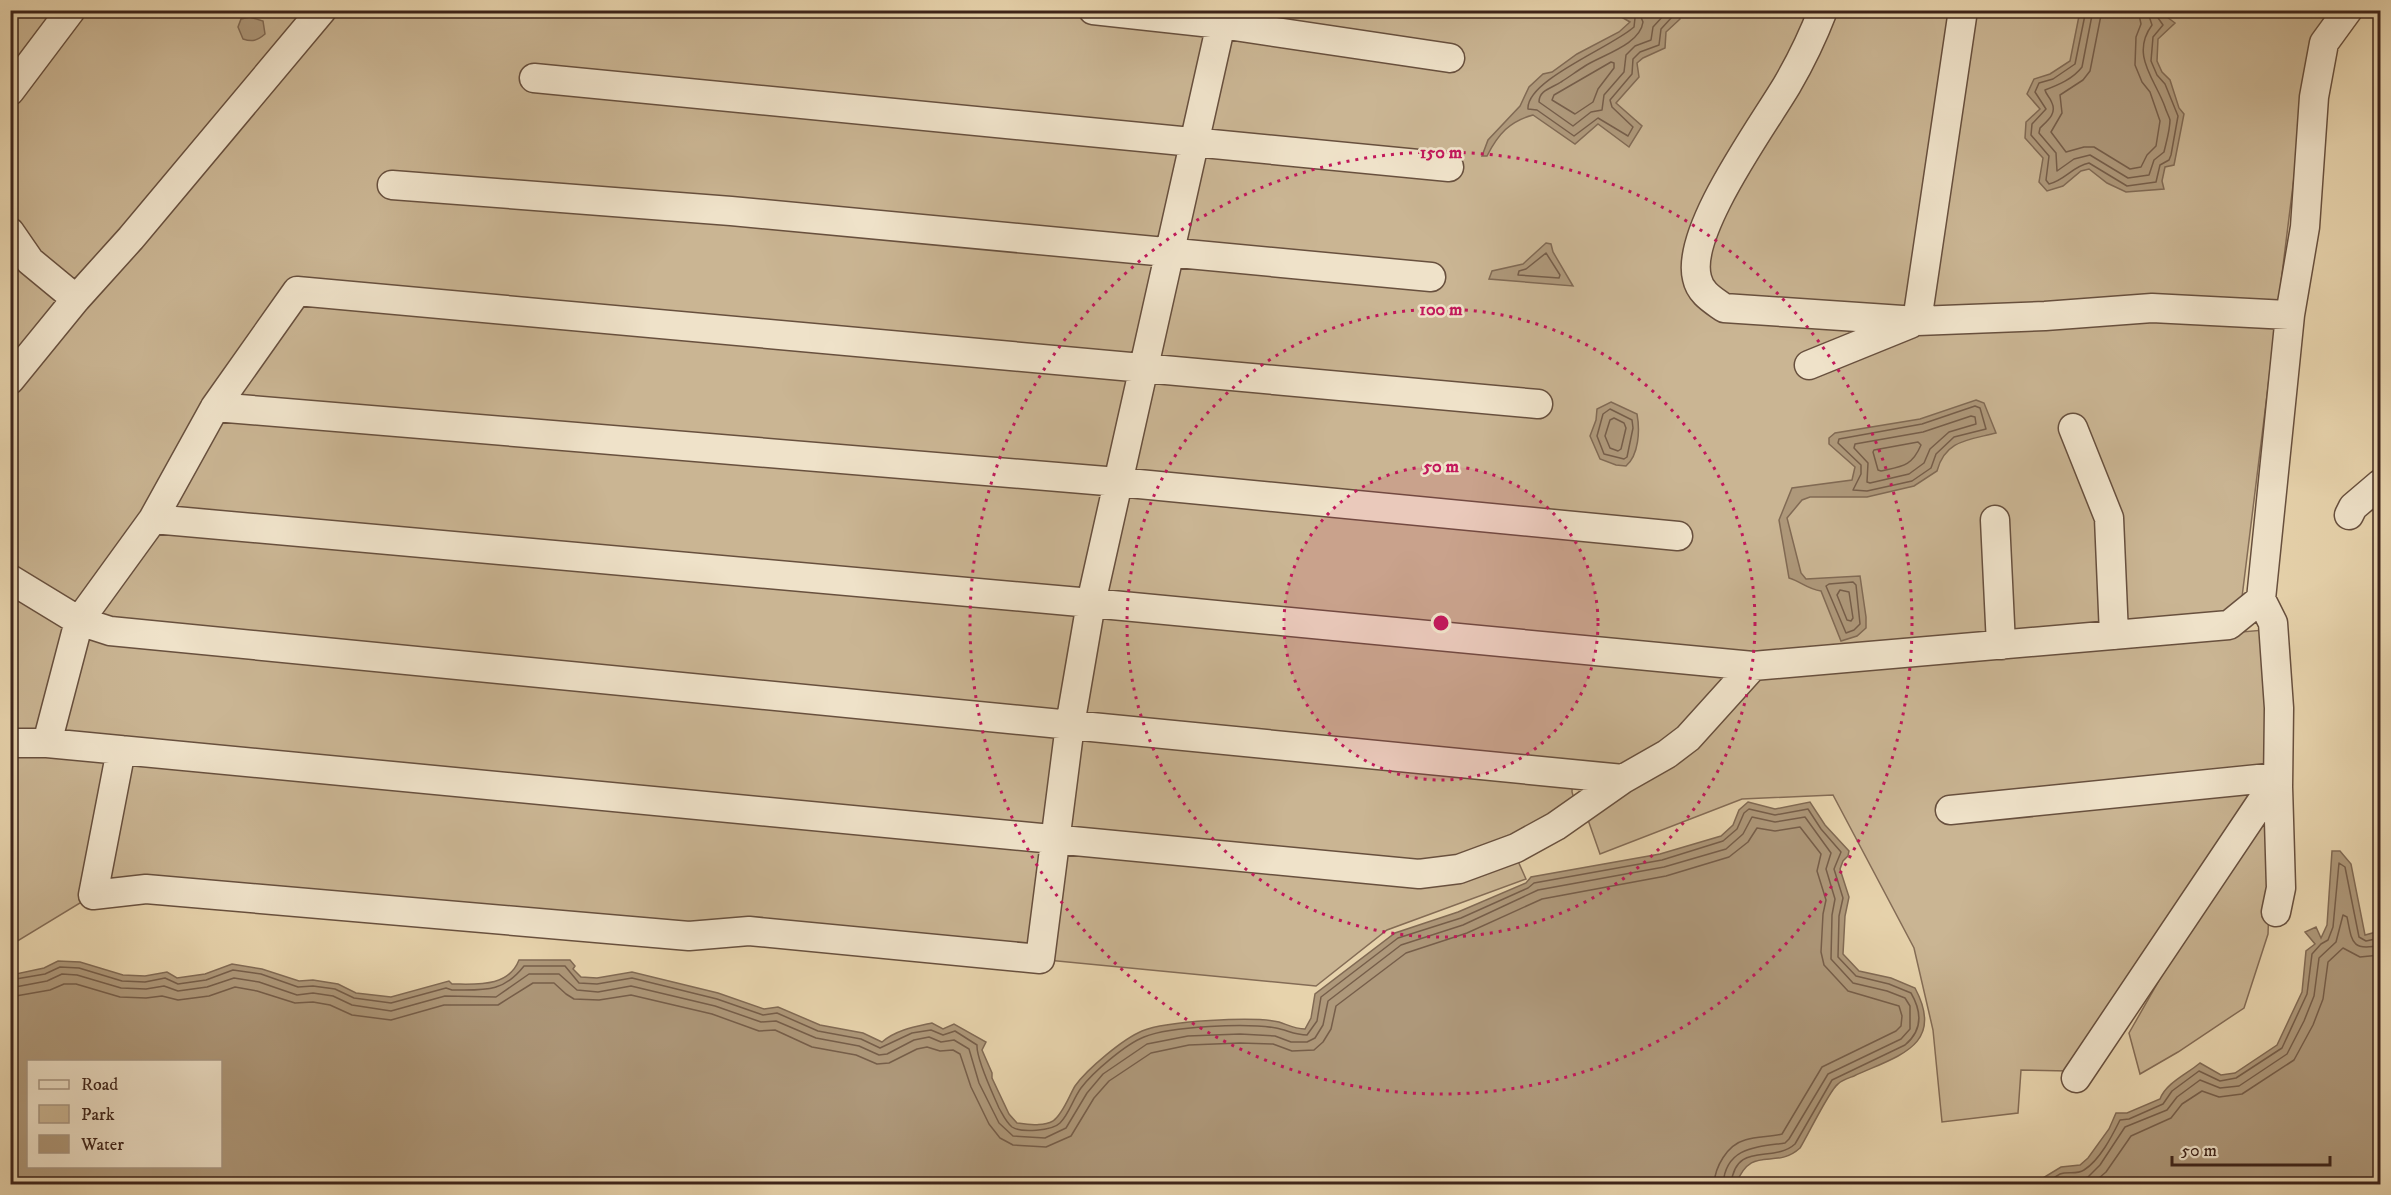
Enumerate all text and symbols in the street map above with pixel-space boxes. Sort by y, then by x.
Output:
text: 150 m [1420,142,1463,164]
text: 100 m [1419,299,1463,321]
text: 50 m [1422,456,1459,478]
centre of rings [1431,613,1451,633]
legend [27,1060,222,1168]
text: Road [81,1074,118,1096]
text: Park [81,1104,115,1126]
scale bar [2172,1129,2330,1167]
text: Water [80,1134,124,1156]
text: 50 m [2181,1140,2217,1162]

